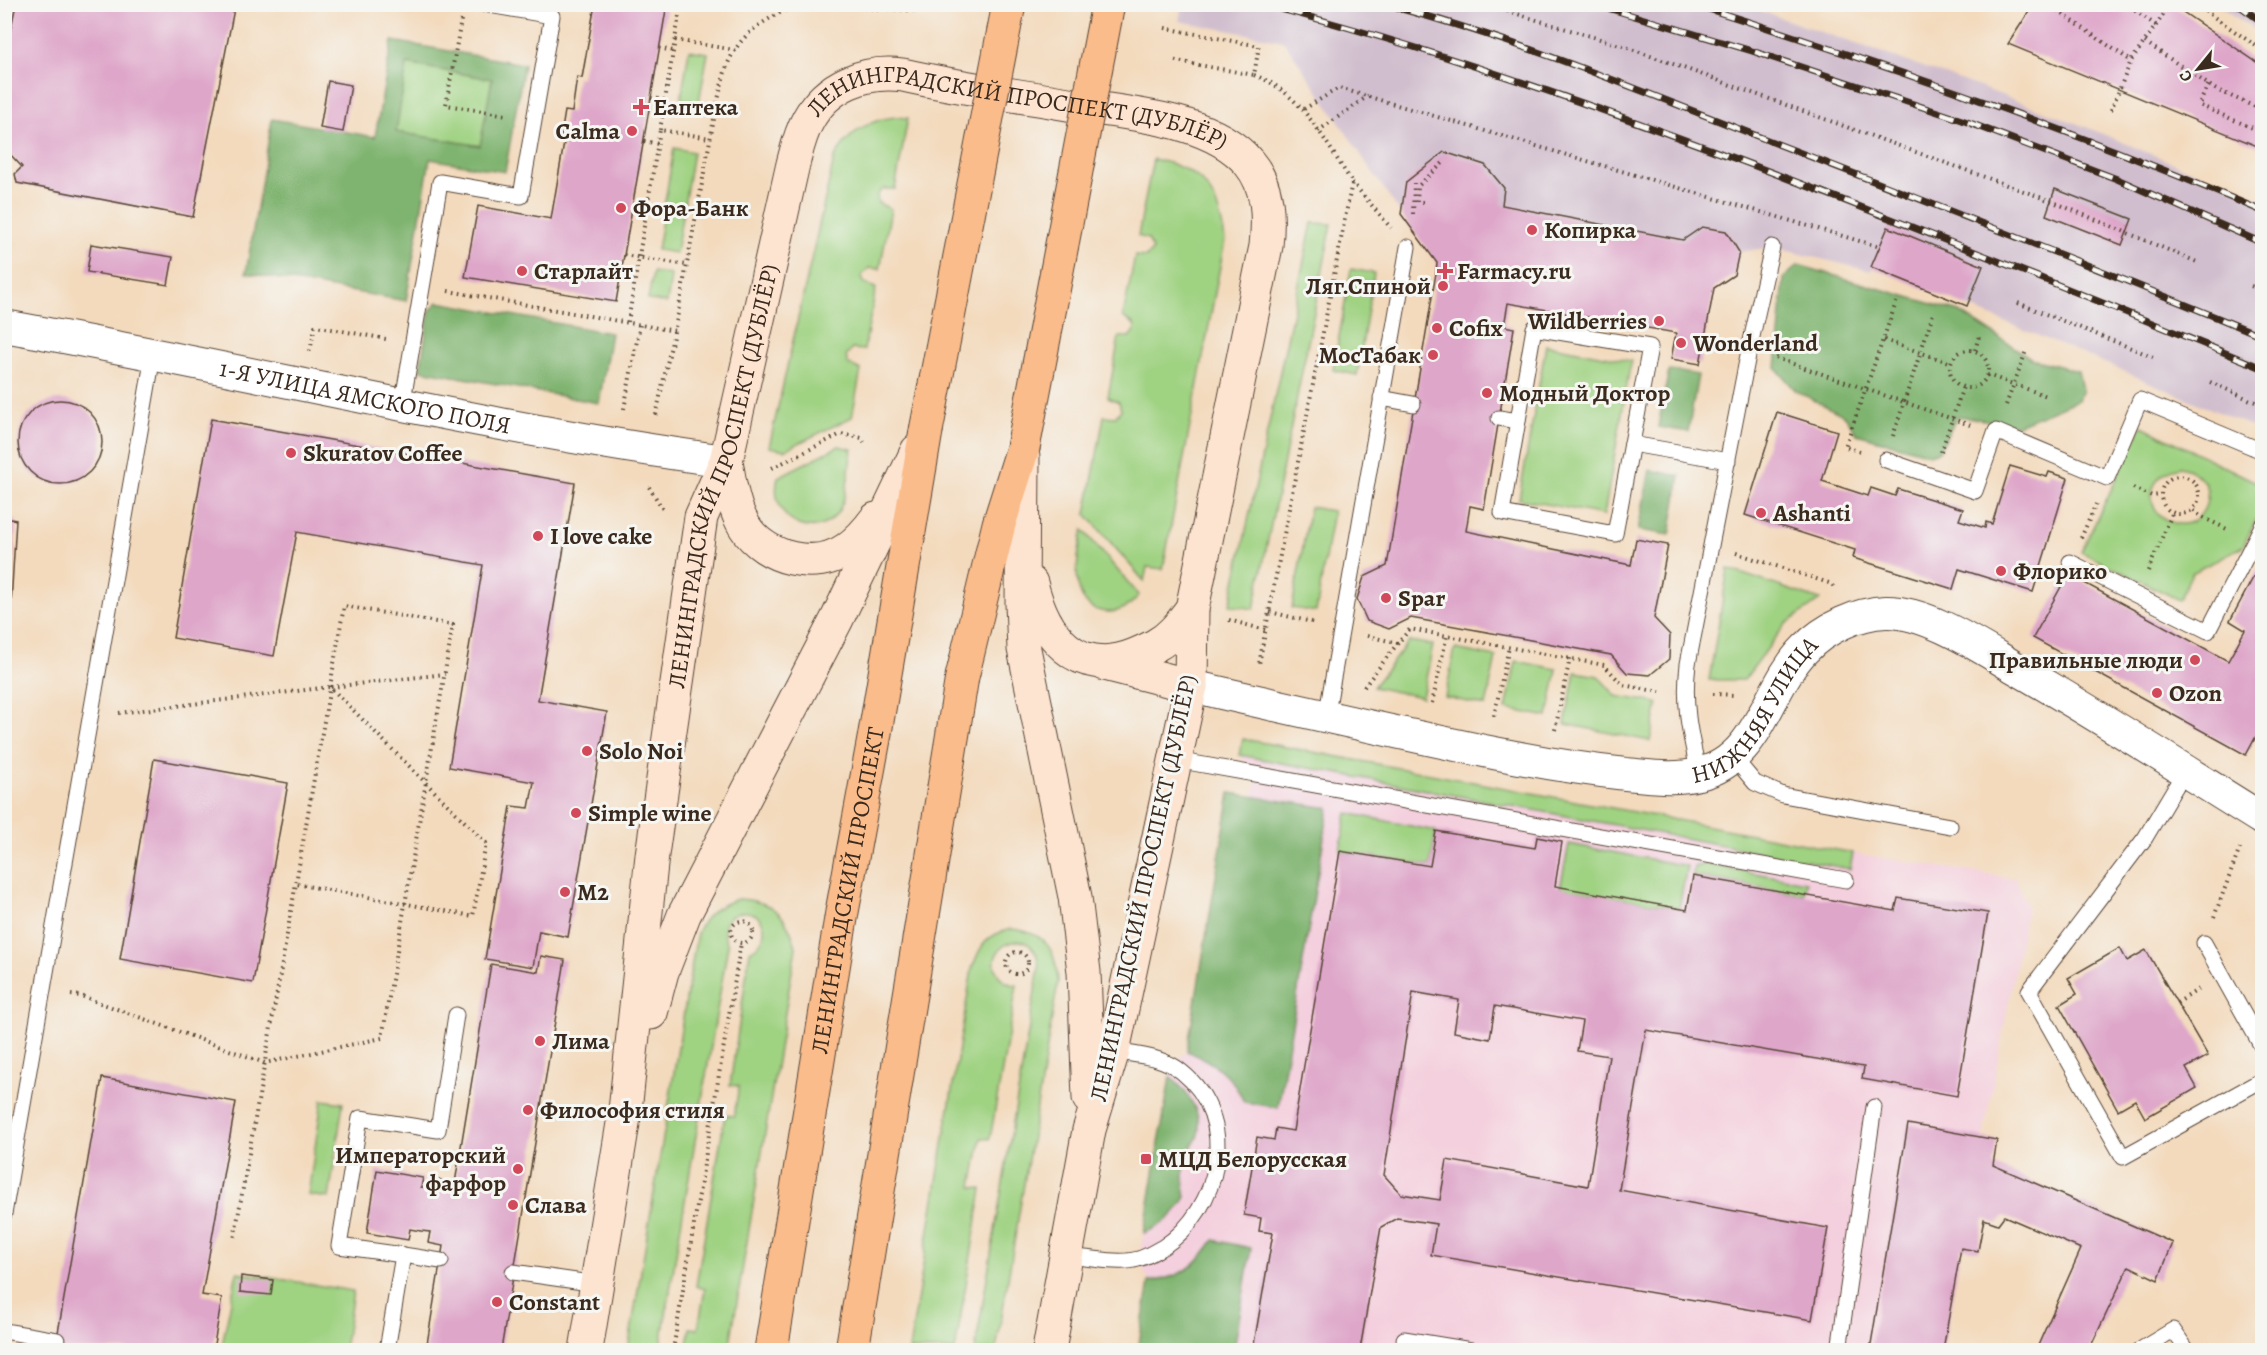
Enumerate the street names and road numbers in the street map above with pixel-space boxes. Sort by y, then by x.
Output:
street label: ЛЕНИНГРАДСКИЙ ПРОСПЕКТ (ДУБЛЁР) [799,58,1234,157]
street label: ЛЕНИНГРАДСКИЙ ПРОСПЕКТ (ДУБЛЁР) [660,261,786,691]
street label: 1-Я УЛИЦА ЯМСКОГО ПОЛЯ [217,352,513,442]
street label: НИЖНЯЯ УЛИЦА [1688,628,1825,791]
street label: ЛЕНИНГРАДСКИЙ ПРОСПЕКТ (ДУБЛЁР) [1082,672,1204,1104]
street label: ЛЕНИНГРАДСКИЙ ПРОСПЕКТ [803,725,892,1056]

